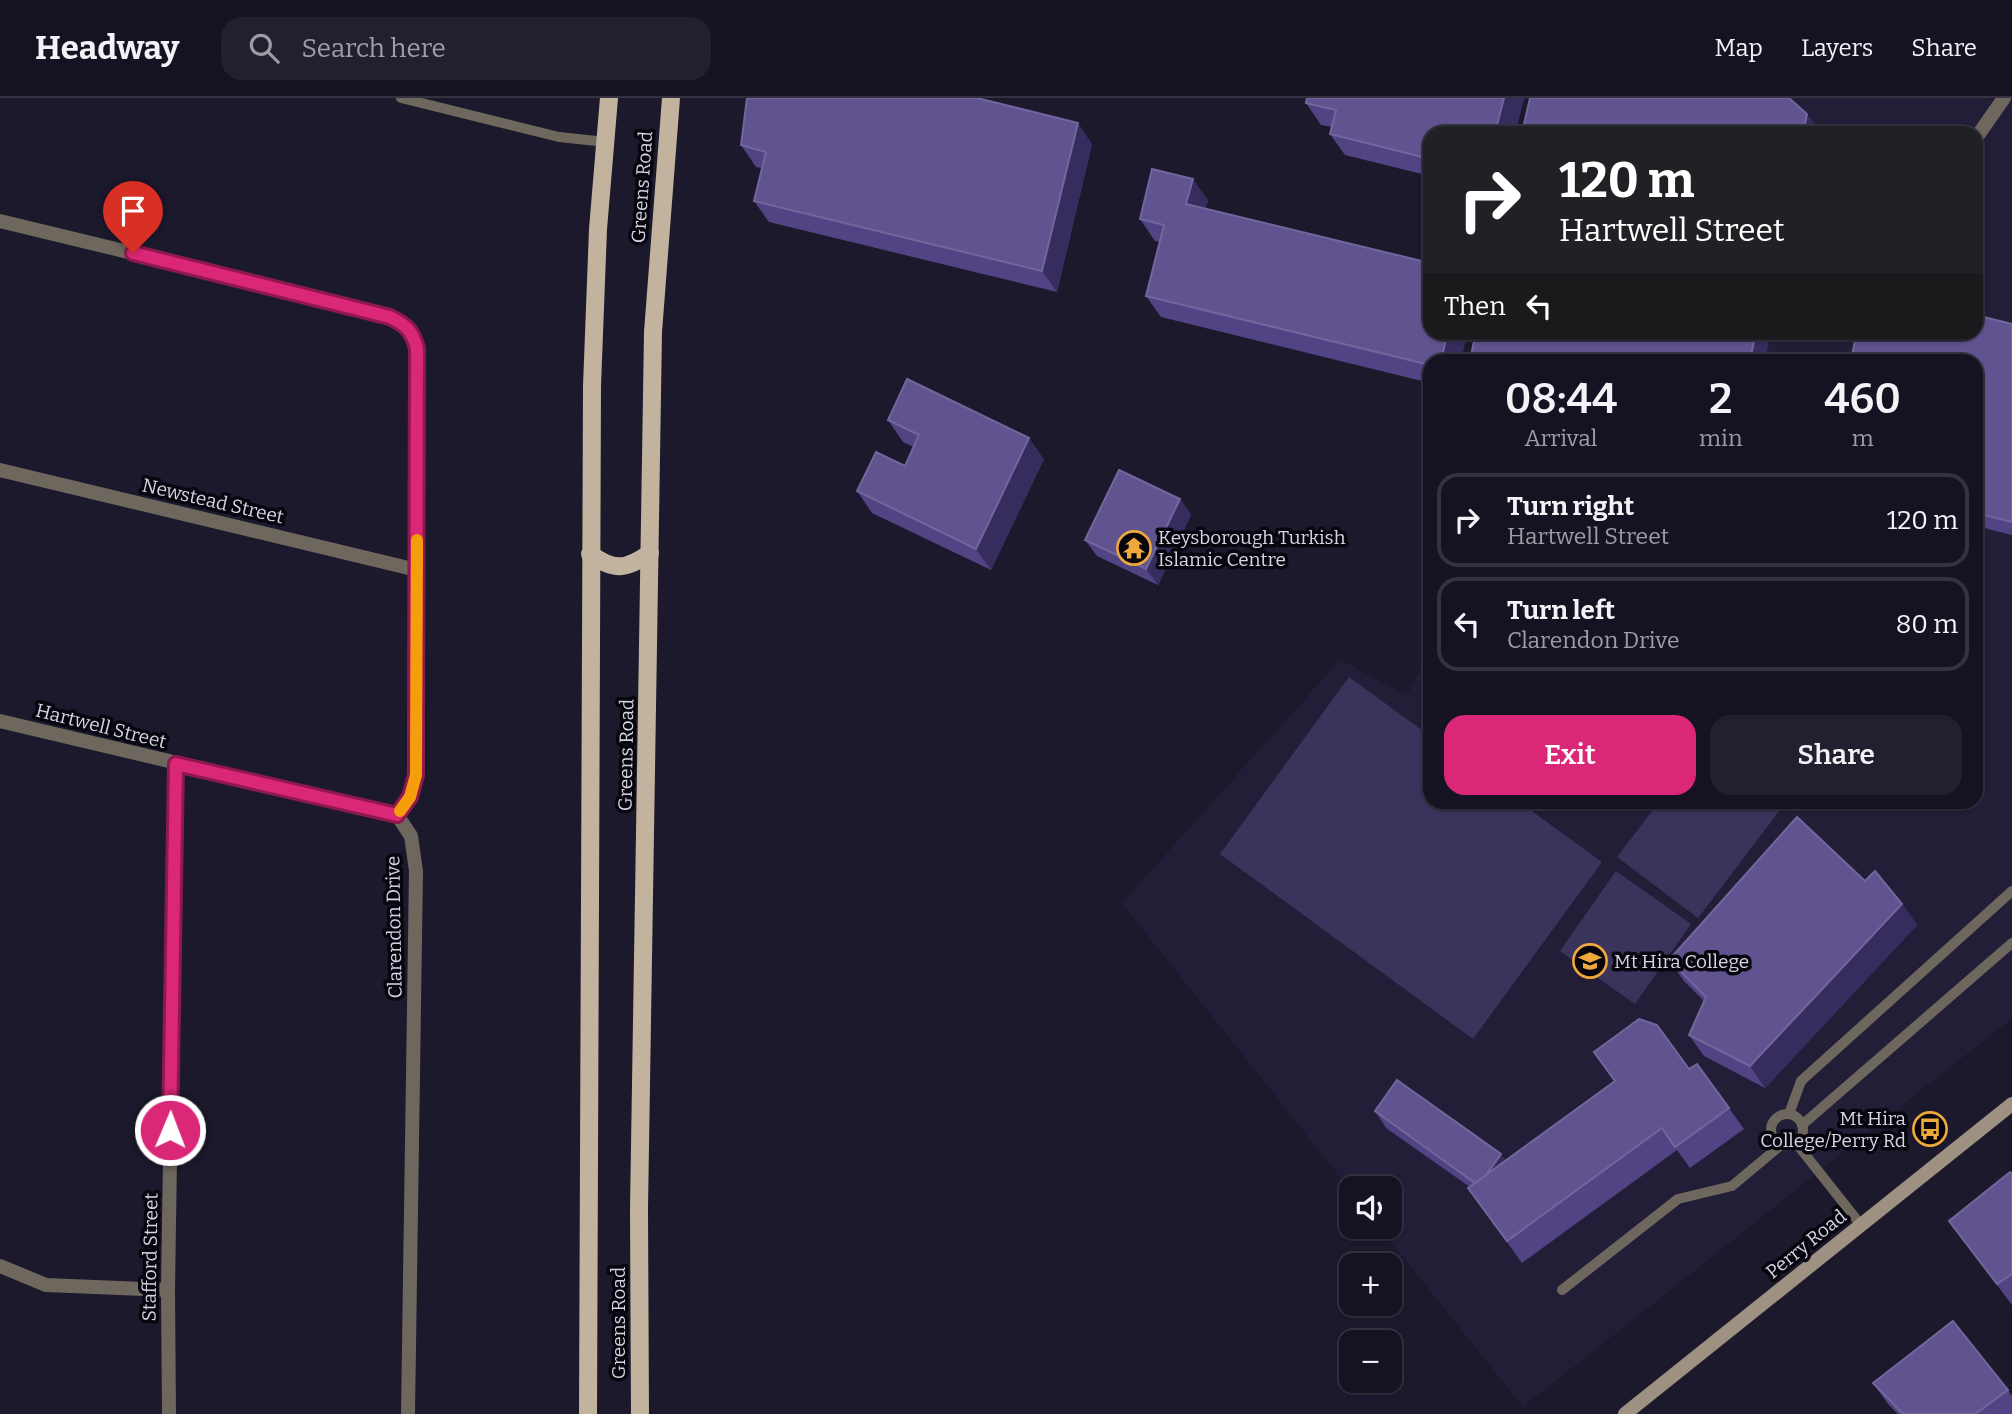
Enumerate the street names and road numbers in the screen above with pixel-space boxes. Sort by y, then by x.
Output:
street label: Greens Road [627,130,657,244]
street label: Newstead Street [140,474,286,529]
street label: Hartwell Street [33,699,169,753]
street label: Greens Road [614,699,638,811]
street label: Clarendon Drive [381,856,407,998]
street label: Stafford Street [137,1192,163,1321]
street label: Perry Road [1761,1205,1851,1283]
street label: Greens Road [607,1267,630,1379]

